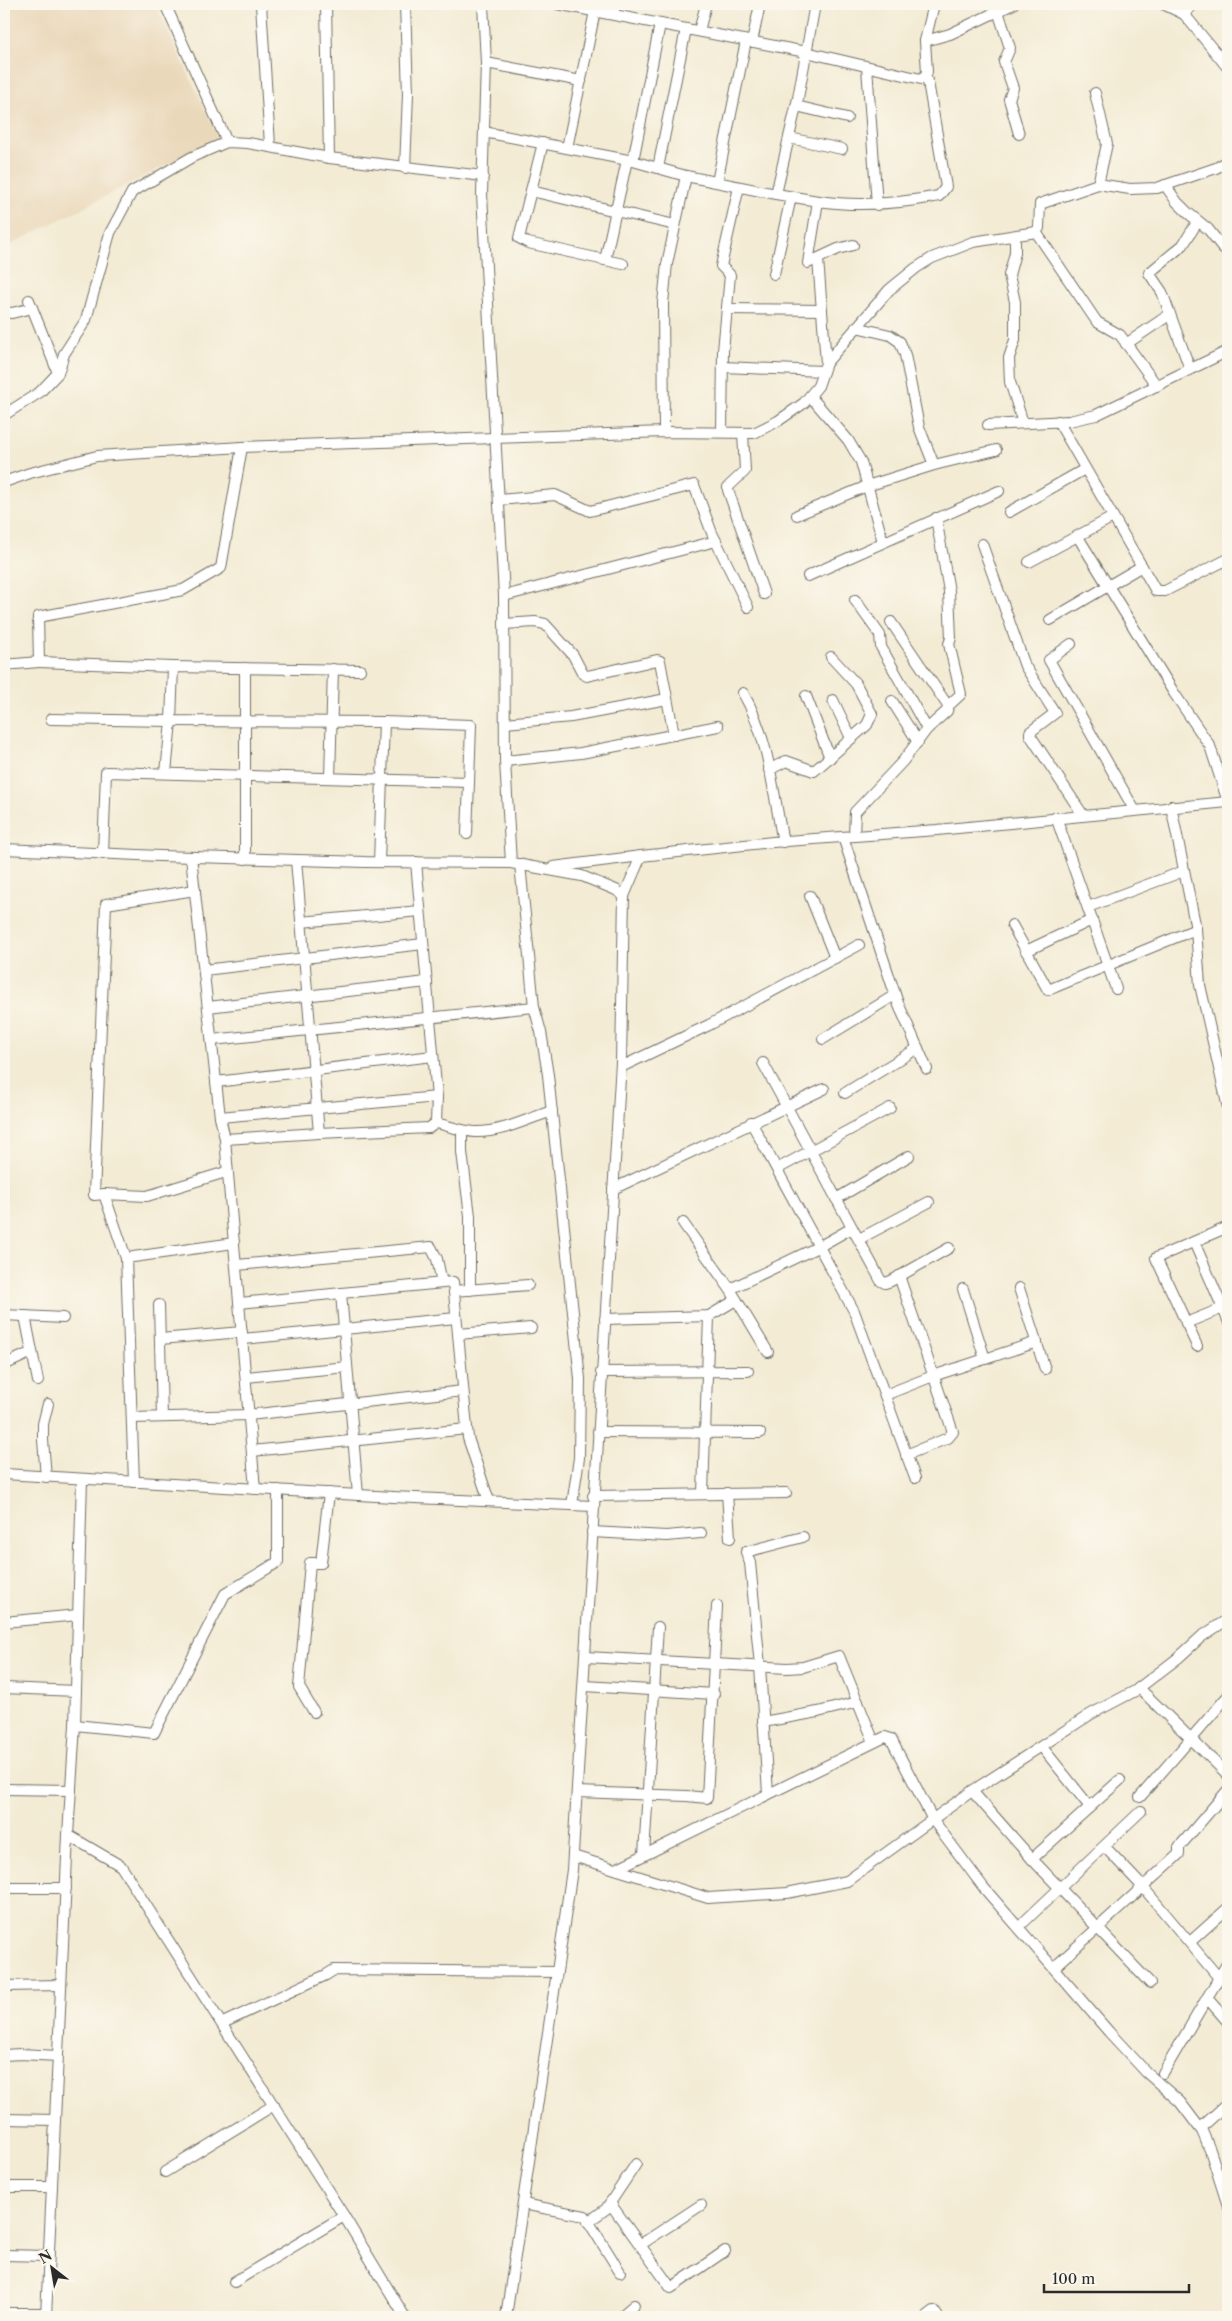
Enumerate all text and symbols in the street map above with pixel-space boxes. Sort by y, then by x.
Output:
north arrow [28,2244,78,2294]
text: N [35,2246,55,2268]
scale bar [1044,2261,1190,2293]
text: 100 m [1052,2269,1095,2288]

